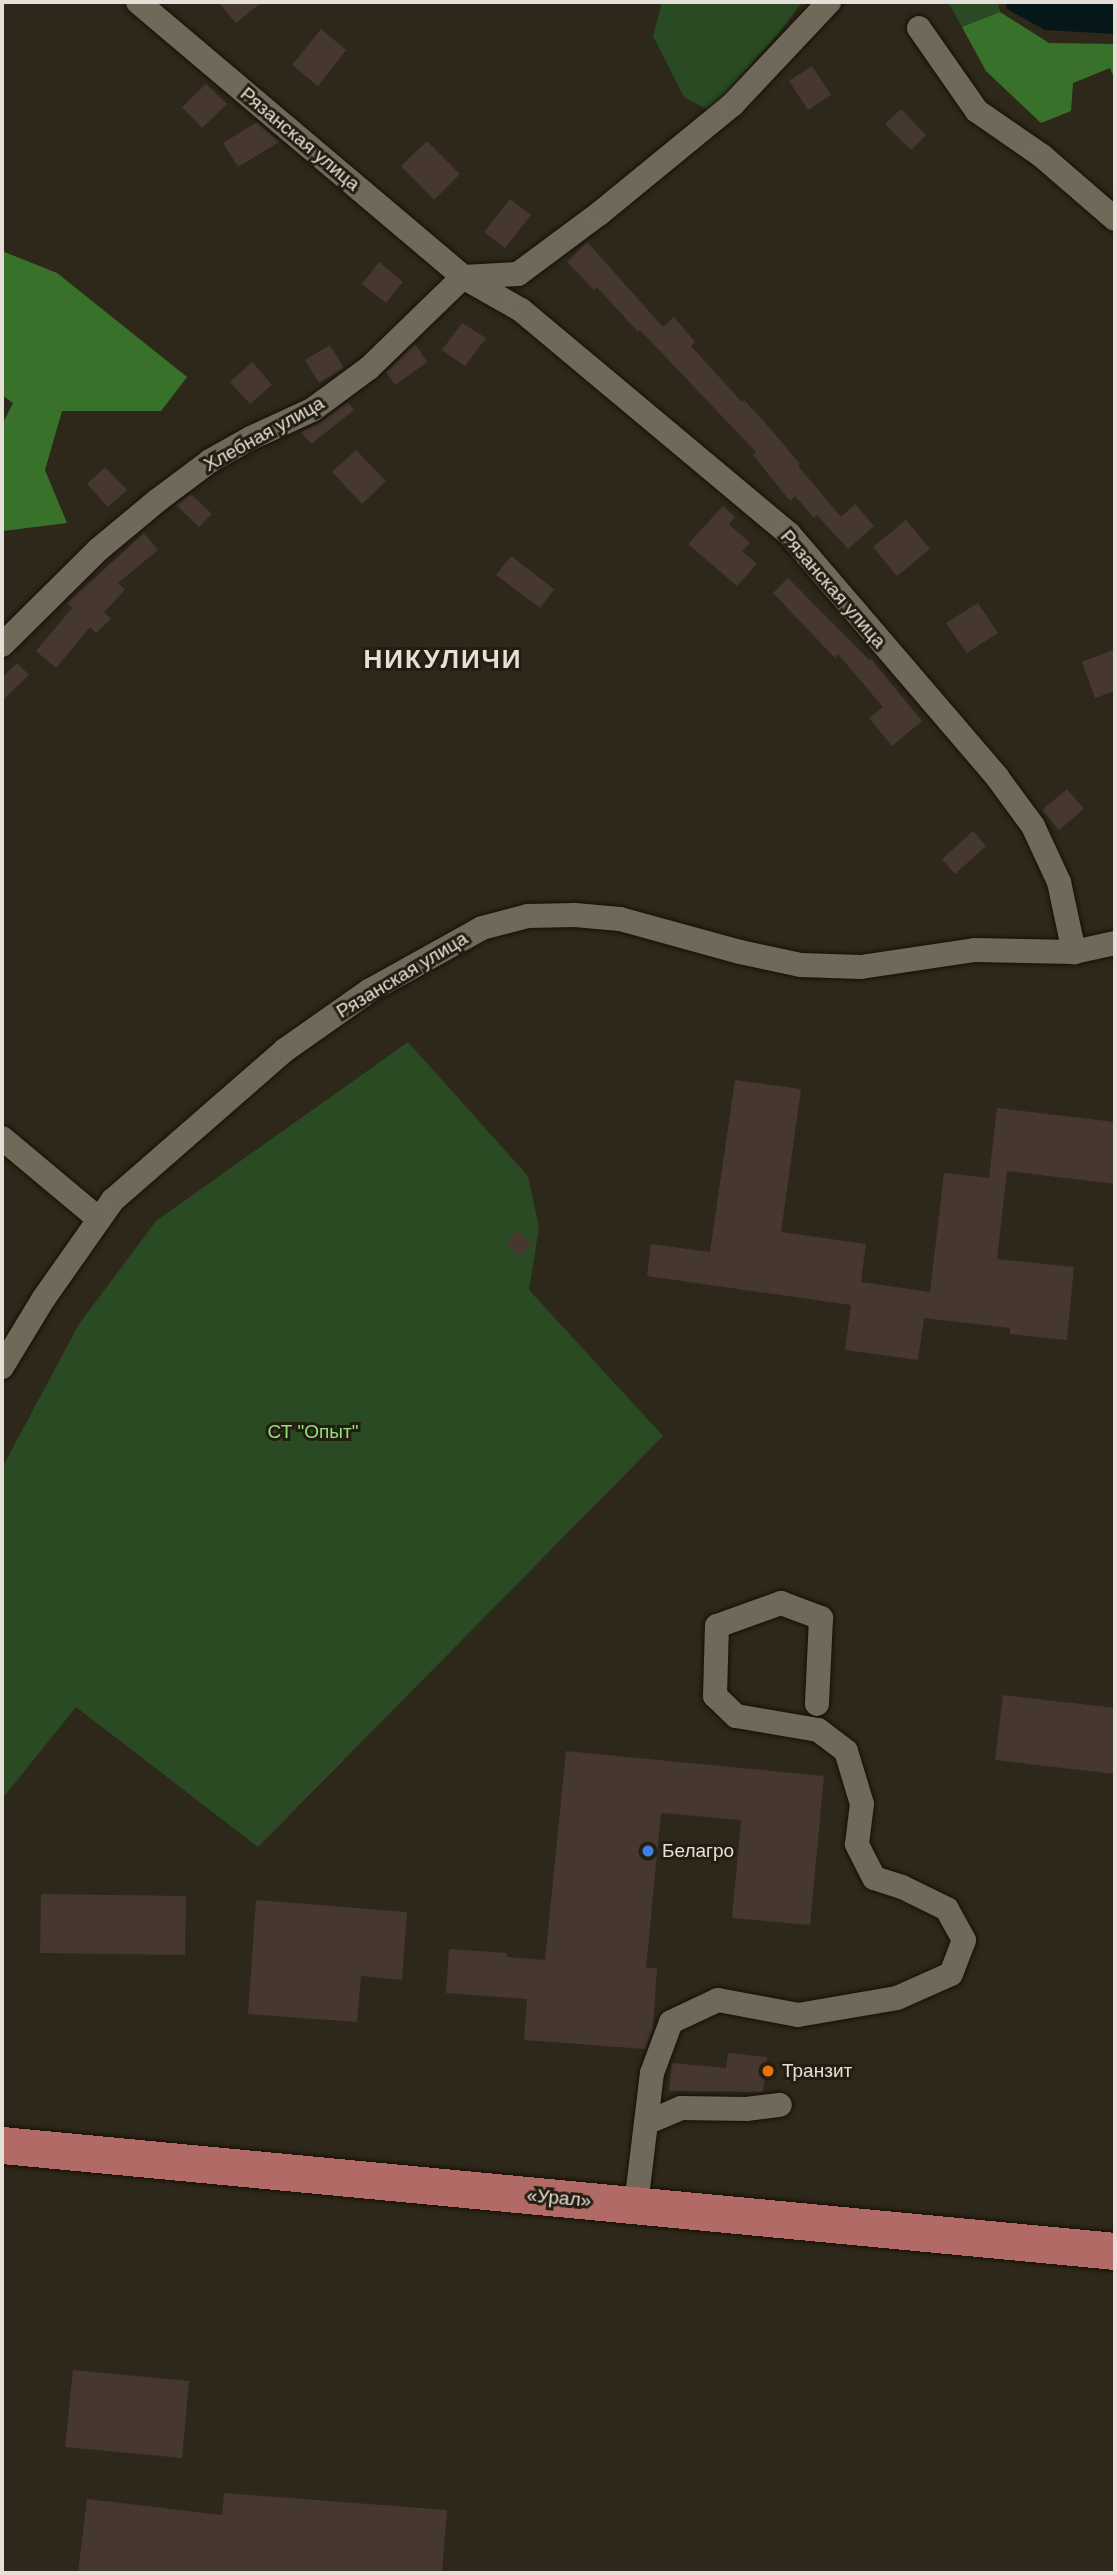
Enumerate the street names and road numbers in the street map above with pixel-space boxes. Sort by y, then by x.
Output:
street label: Рязанская улица [236,82,364,196]
street label: Хлебная улица [200,392,328,476]
street label: Рязанская улица [776,525,890,653]
street label: Рязанская улица [332,927,472,1023]
street label: «Урал» [526,2184,592,2212]

